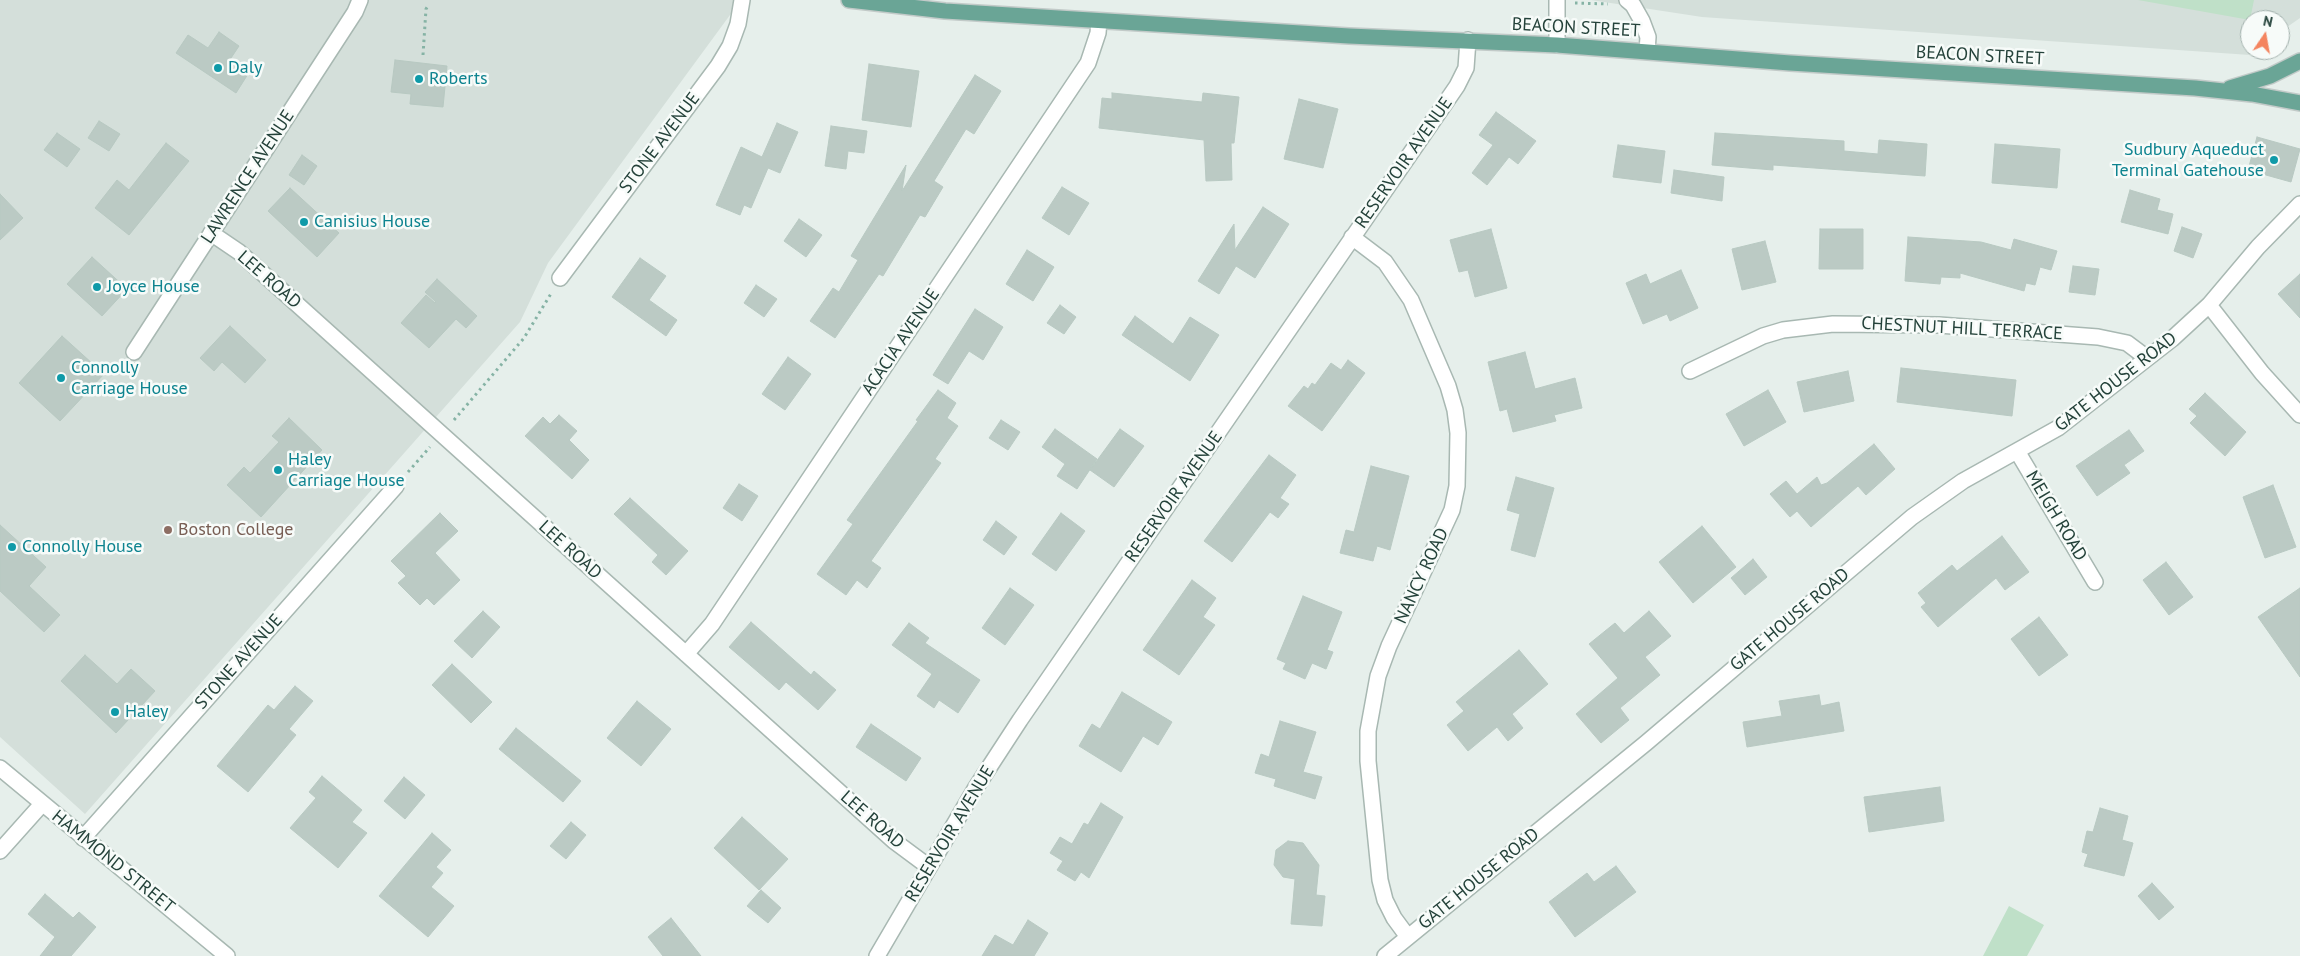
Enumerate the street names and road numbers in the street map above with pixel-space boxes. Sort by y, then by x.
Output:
street label: BEACON STREET [1511,14,1641,42]
street label: BEACON STREET [1915,42,2045,70]
street label: STONE AVENUE [615,88,705,198]
street label: RESERVOIR AVENUE [1351,93,1457,233]
street label: LAWRENCE AVENUE [197,106,299,248]
street label: LEE ROAD [233,246,305,314]
street label: ACACIA AVENUE [857,285,945,399]
street label: CHESTNUT HILL TERRACE [1861,313,2063,345]
street label: GATE HOUSE ROAD [2051,328,2181,436]
street label: RESERVOIR AVENUE [1121,427,1227,567]
street label: MEIGH ROAD [2021,467,2091,565]
street label: LEE ROAD [534,516,606,584]
street label: NANCY ROAD [1390,525,1454,627]
street label: GATE HOUSE ROAD [1726,564,1854,676]
street label: STONE AVENUE [191,610,287,714]
street label: RESERVOIR AVENUE [901,762,999,906]
street label: LEE ROAD [836,786,908,854]
street label: HAMMOND STREET [47,806,179,918]
street label: GATE HOUSE ROAD [1414,824,1544,934]

